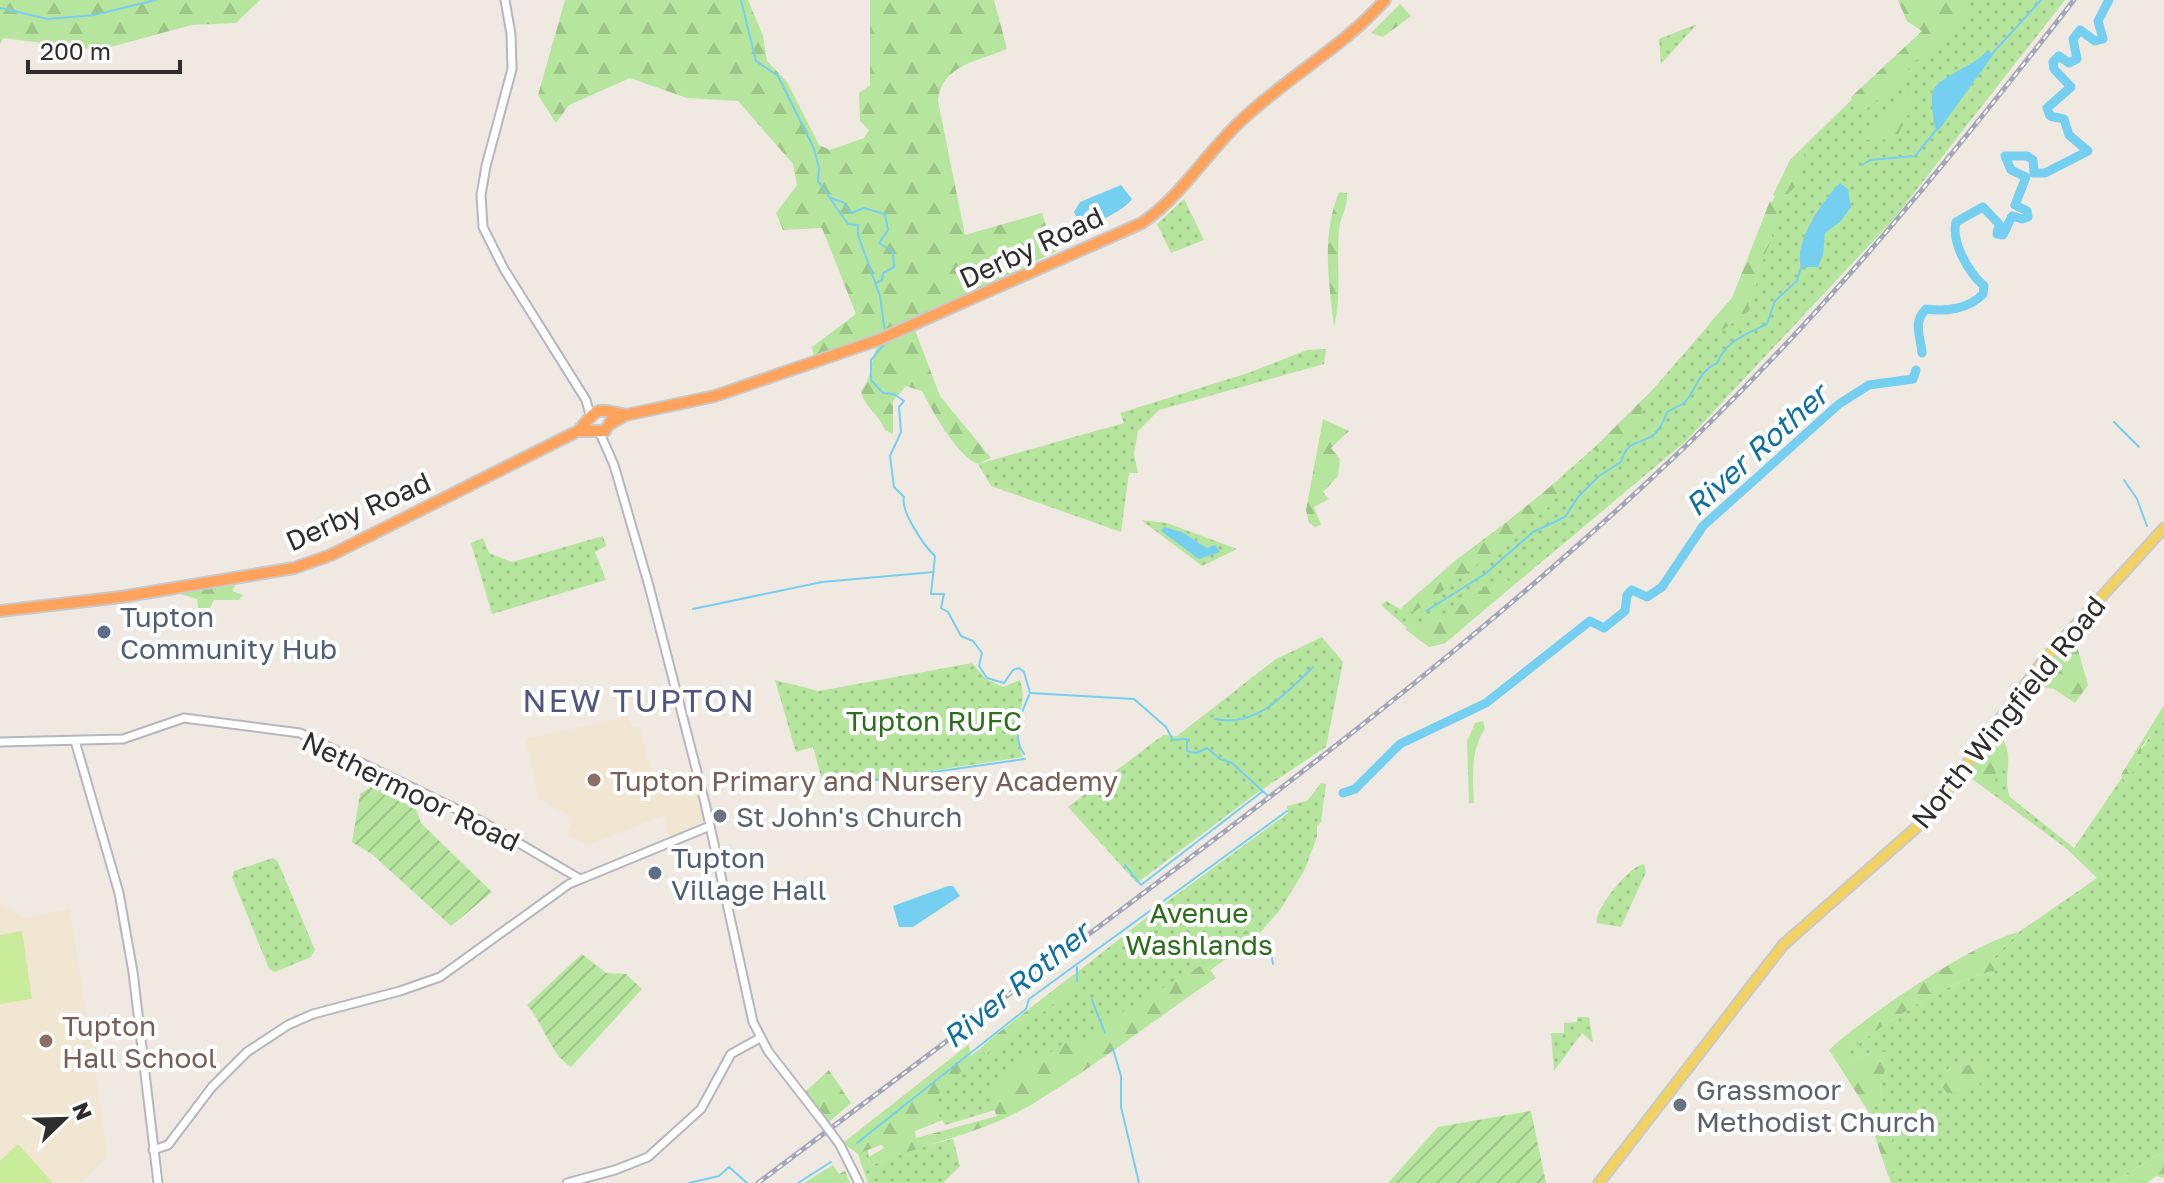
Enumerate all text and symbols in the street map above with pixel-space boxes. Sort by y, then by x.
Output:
scale bar [28,24,180,74]
text: 200 m [40,36,111,65]
street label: Derby Road [954,199,1108,295]
water label: River Rother [1677,374,1838,523]
street label: Derby Road [281,464,435,558]
street label: North Wingfield Road [1904,589,2112,835]
place label: Tupton Community Hub [120,600,337,665]
marker: Tupton Community Hub [95,623,113,641]
district label: NEW TUPTON [522,681,756,719]
park label: Tupton RUFC [846,704,1022,737]
street label: Nethermoor Road [297,724,525,858]
place label: Tupton Primary and Nursery Academy [610,764,1118,797]
marker: Tupton Primary and Nursery Academy [585,771,603,789]
place label: St John's Church [736,800,962,833]
marker: St John's Church [711,807,729,825]
place label: Tupton Village Hall [671,841,827,906]
marker: Tupton Village Hall [646,864,664,882]
park label: Avenue Washlands [1125,896,1273,961]
water label: River Rother [935,912,1100,1055]
place label: Tupton Hall School [62,1009,217,1074]
marker: Tupton Hall School [37,1032,55,1050]
place label: Grassmoor Methodist Church [1696,1073,1936,1138]
north arrow [24,1079,104,1159]
marker: Grassmoor Methodist Church [1671,1096,1689,1114]
text: N [67,1098,99,1124]

